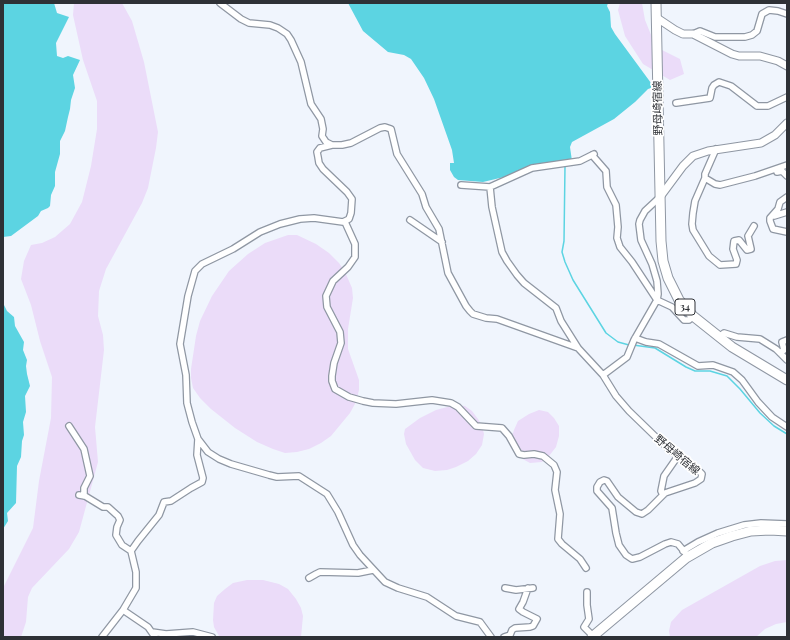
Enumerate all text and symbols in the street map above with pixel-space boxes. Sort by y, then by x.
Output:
street label: 野母崎宿線 [651,80,665,136]
road number: 34 [675,299,695,315]
street label: 野母崎宿線 [652,432,702,478]

